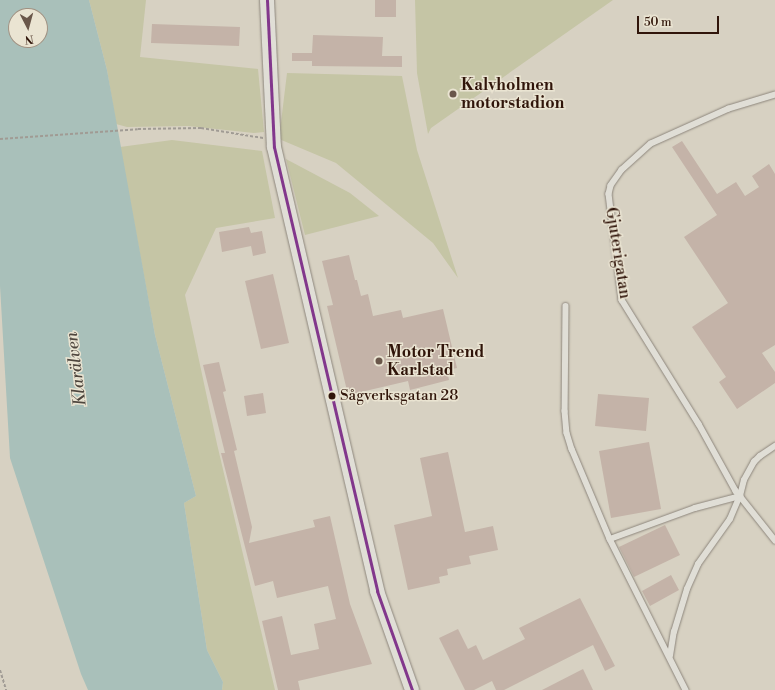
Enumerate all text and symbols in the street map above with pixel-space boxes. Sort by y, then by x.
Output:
north arrow [8,8,48,48]
scale bar [639,8,721,34]
text: 50 m [644,15,672,30]
text: N [24,32,34,46]
place label: Kalvholmen motorstadion [461,75,564,113]
marker: Kalvholmen motorstadion [448,89,458,99]
street label: Gjuterigatan [601,206,635,300]
water label: Klarälven [62,331,92,407]
place label: Motor Trend Karlstad [387,342,484,380]
marker: Motor Trend Karlstad [374,356,384,366]
place label: Sågverksgatan 28 [340,387,458,405]
marker: Sågverksgatan 28 [327,391,337,401]

